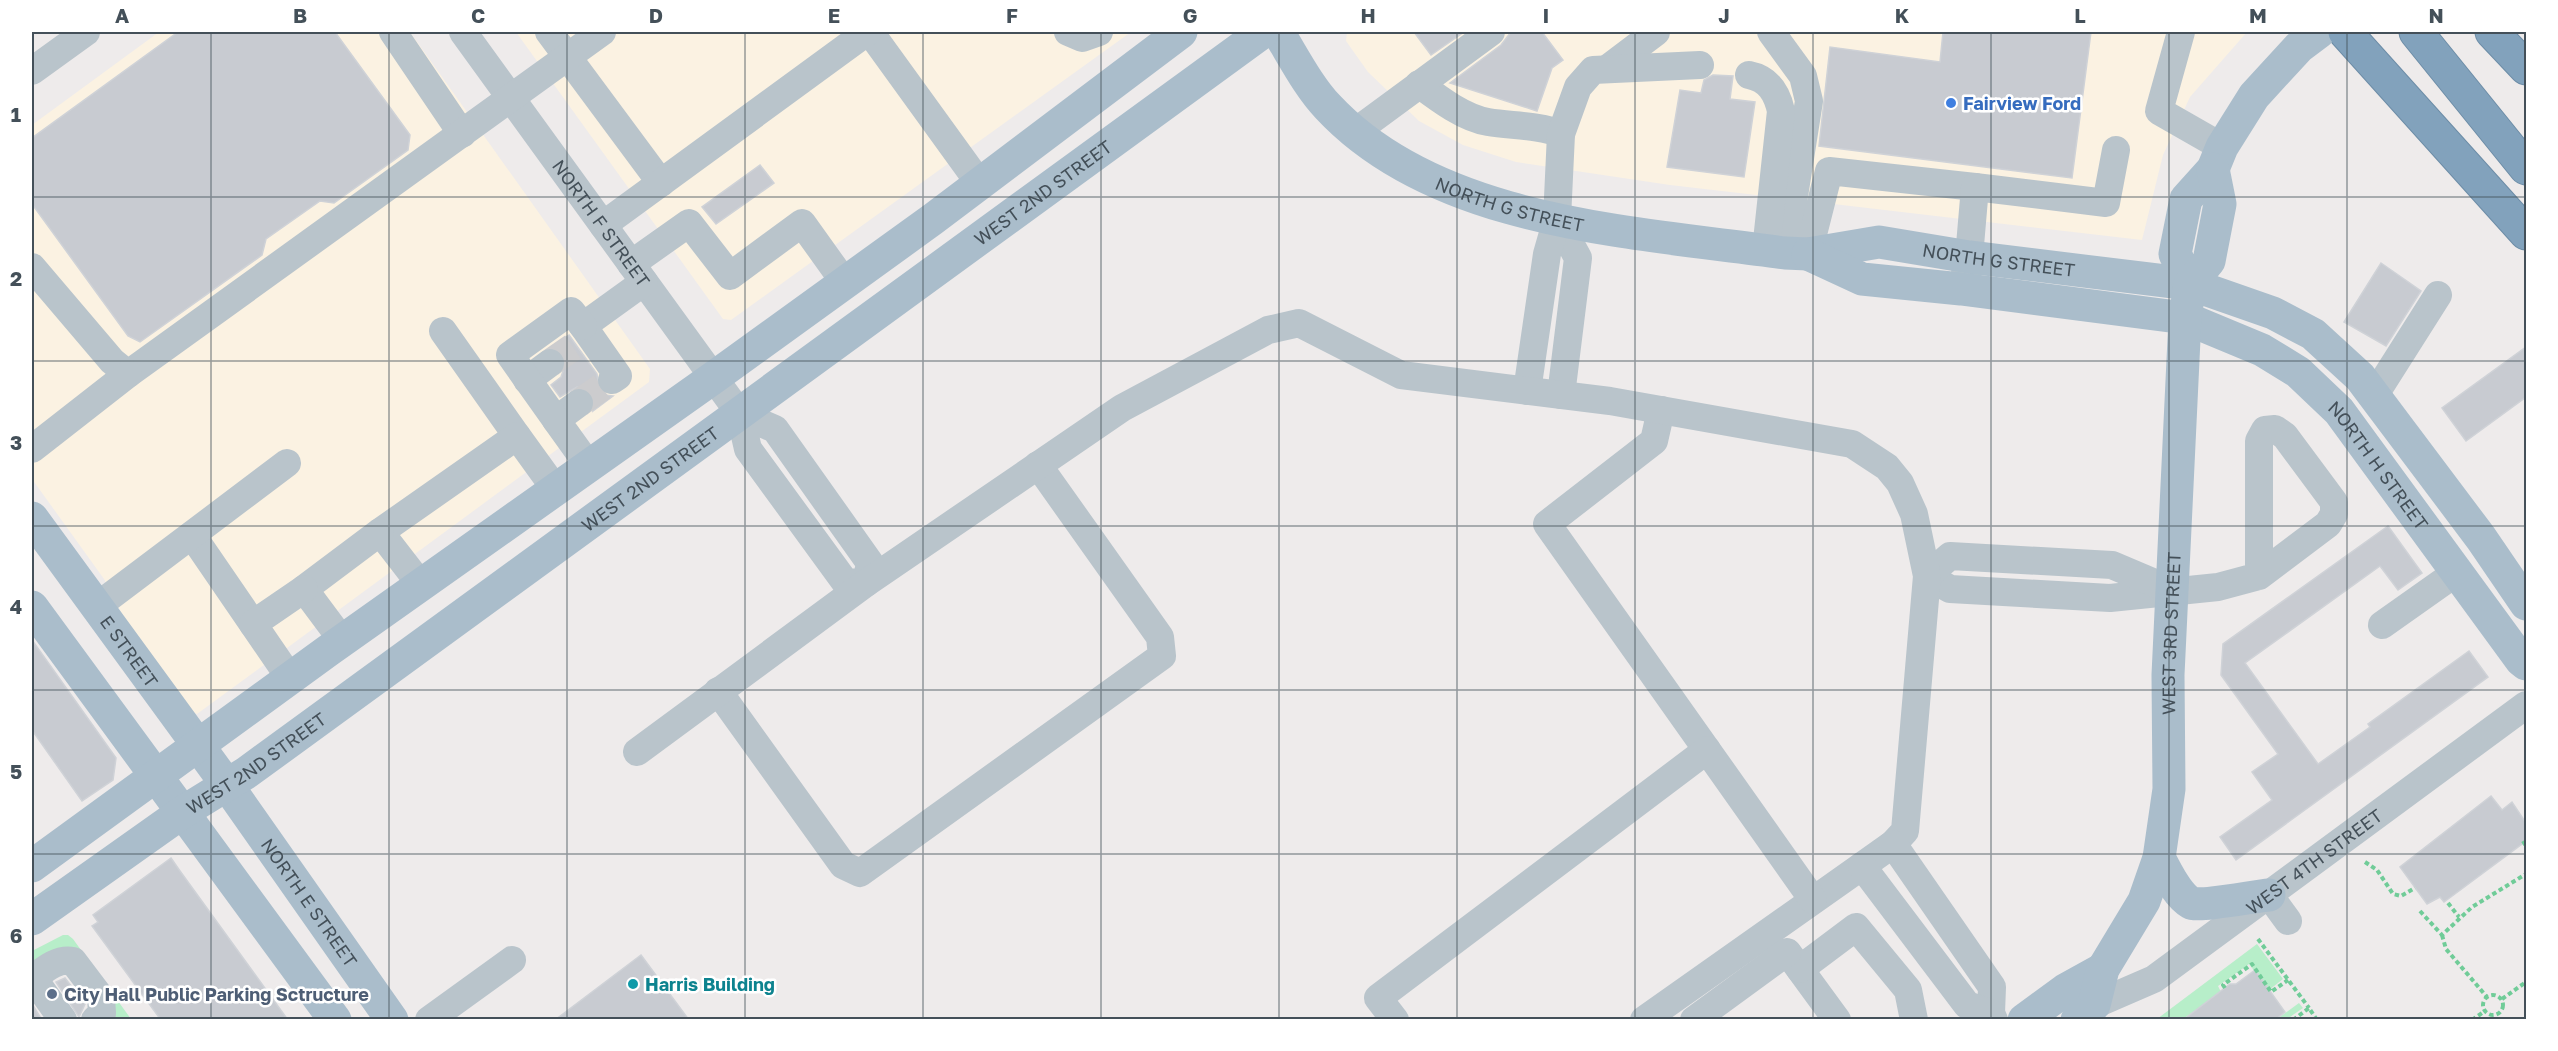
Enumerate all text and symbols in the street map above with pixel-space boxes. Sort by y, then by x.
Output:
text: A [115,3,129,27]
text: B [293,3,307,27]
text: C [471,3,485,27]
text: D [649,3,663,27]
text: E [828,3,840,27]
text: F [1006,3,1018,27]
text: G [1183,3,1197,27]
text: H [1360,3,1376,27]
text: I [1543,3,1549,27]
text: J [1718,3,1730,27]
text: K [1895,3,1910,27]
text: L [2074,3,2086,27]
text: M [2249,3,2267,27]
text: N [2428,3,2444,27]
place label: Fairview Ford [1963,92,2081,114]
marker: Fairview Ford [1944,96,1958,110]
text: 1 [11,102,21,126]
street label: WEST 2ND STREET [970,135,1116,250]
street label: NORTH F STREET [548,155,655,291]
street label: NORTH G STREET [1432,172,1586,236]
street label: NORTH G STREET [1921,238,2076,281]
text: 2 [10,266,22,290]
street label: NORTH H STREET [2324,396,2433,534]
street label: WEST 2ND STREET [577,421,723,536]
text: 3 [10,430,22,454]
street label: WEST 3RD STREET [2157,551,2185,715]
text: 4 [10,594,22,618]
street label: E STREET [96,611,163,691]
street label: WEST 2ND STREET [182,707,330,818]
text: 5 [10,759,22,783]
street label: WEST 4TH STREET [2241,804,2386,919]
street label: NORTH E STREET [257,834,362,971]
text: 6 [10,923,22,947]
place label: Harris Building [645,973,775,995]
marker: Harris Building [626,977,640,991]
place label: City Hall Public Parking Sctructure [64,983,369,1005]
marker: City Hall Public Parking Sctructure [45,987,59,1001]

